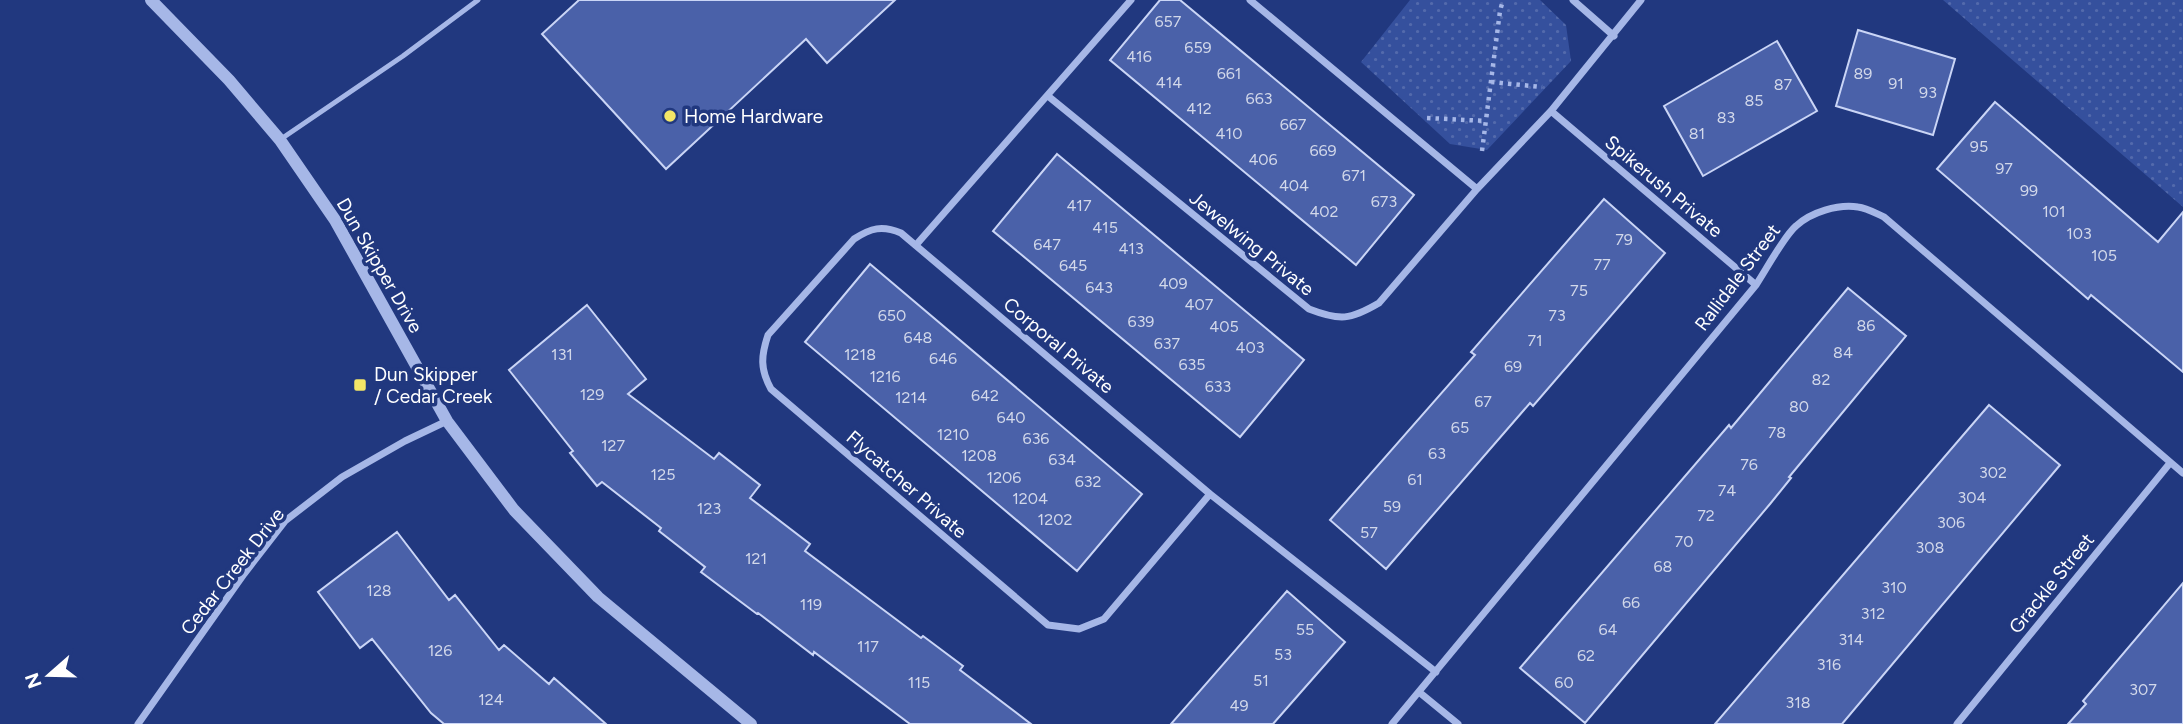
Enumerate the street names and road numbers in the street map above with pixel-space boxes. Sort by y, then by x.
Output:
street label: Spikerush Private [1600,130,1727,242]
street label: Jewelwing Private [1185,186,1319,301]
street label: Dun Skipper Drive [332,194,428,337]
street label: Rallidale Street [1690,219,1785,335]
street label: Corporal Private [999,293,1119,398]
street label: Flycatcher Private [842,426,972,543]
street label: Cedar Creek Drive [176,503,289,639]
street label: Grackle Street [2004,528,2099,638]

